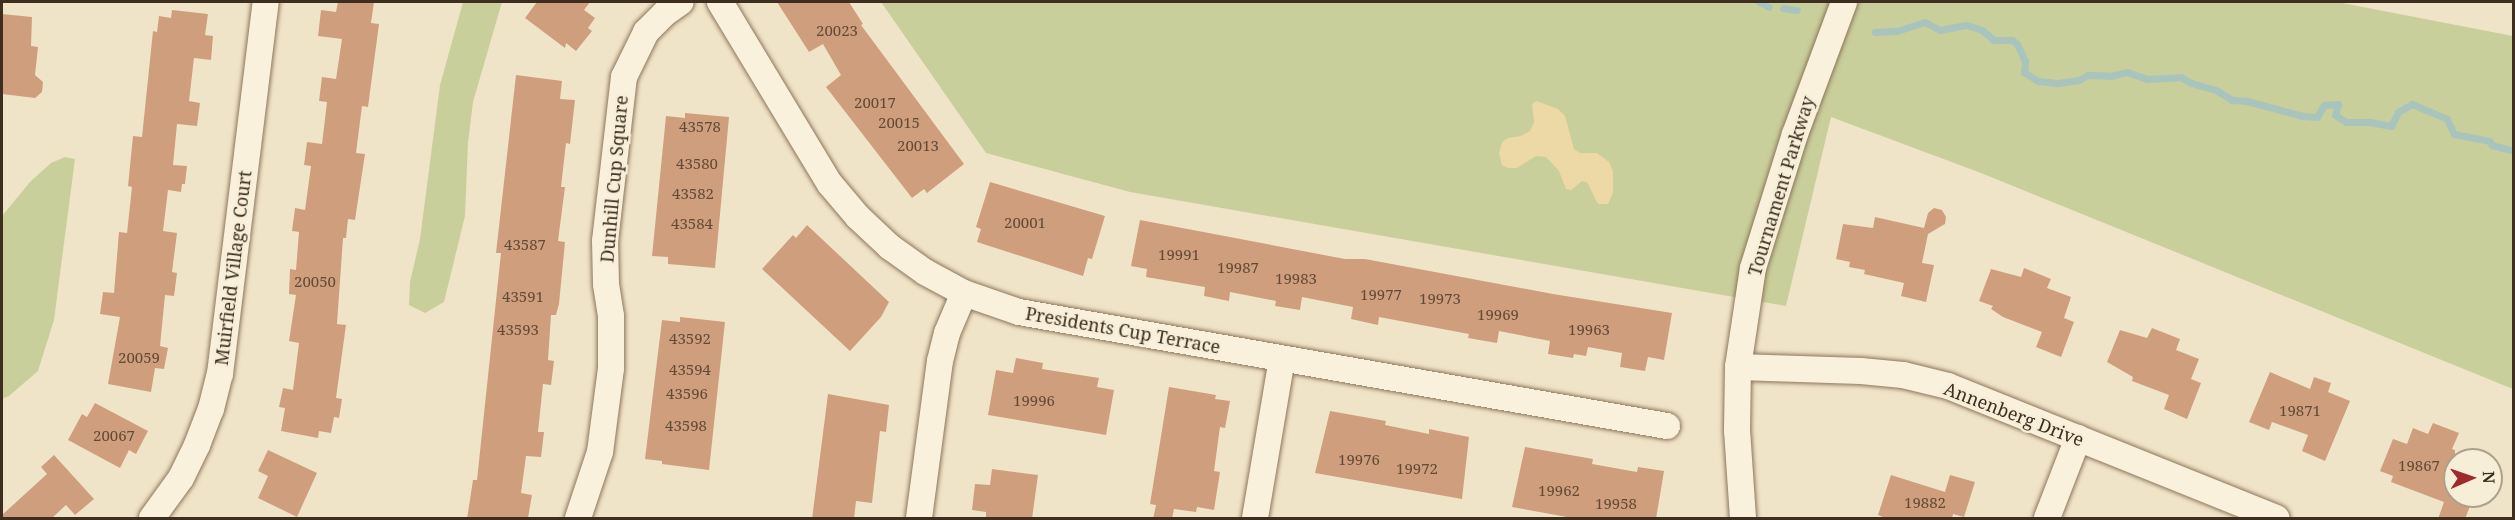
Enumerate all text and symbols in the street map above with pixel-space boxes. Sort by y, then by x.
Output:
house number: 20023 [816,22,858,40]
street label: Tournament Parkway [1743,93,1819,279]
street label: Dunhill Cup Square [596,94,632,264]
house number: 20017 [854,94,896,112]
house number: 20015 [878,114,920,132]
house number: 43578 [679,118,721,136]
house number: 20013 [897,137,939,155]
house number: 43580 [676,155,718,173]
street label: Muirfield Village Court [210,169,256,367]
house number: 43582 [672,185,714,203]
house number: 20001 [1004,214,1046,232]
house number: 43584 [671,215,713,233]
house number: 43587 [504,236,546,254]
house number: 19991 [1158,246,1200,264]
house number: 19987 [1217,259,1259,277]
house number: 19983 [1275,270,1317,288]
house number: 20050 [294,273,336,291]
house number: 19977 [1360,286,1402,304]
house number: 43591 [502,288,544,306]
house number: 19973 [1419,290,1461,308]
street label: Presidents Cup Terrace [1024,302,1222,358]
house number: 19969 [1477,306,1519,324]
house number: 43593 [497,321,539,339]
house number: 19963 [1568,321,1610,339]
house number: 43592 [669,330,711,348]
house number: 20059 [118,349,160,367]
house number: 43594 [669,361,711,379]
street label: Annenberg Drive [1941,377,2087,451]
house number: 43596 [666,385,708,403]
house number: 19996 [1013,392,1055,410]
house number: 19871 [2279,402,2321,420]
house number: 43598 [665,417,707,435]
house number: 20067 [93,427,135,445]
north arrow [2443,448,2503,508]
house number: 19976 [1338,451,1380,469]
house number: 19867 [2398,457,2440,475]
house number: 19972 [1396,460,1438,478]
text: N [2478,471,2500,484]
house number: 19962 [1538,482,1580,500]
house number: 19882 [1904,494,1946,512]
house number: 19958 [1595,495,1637,513]

